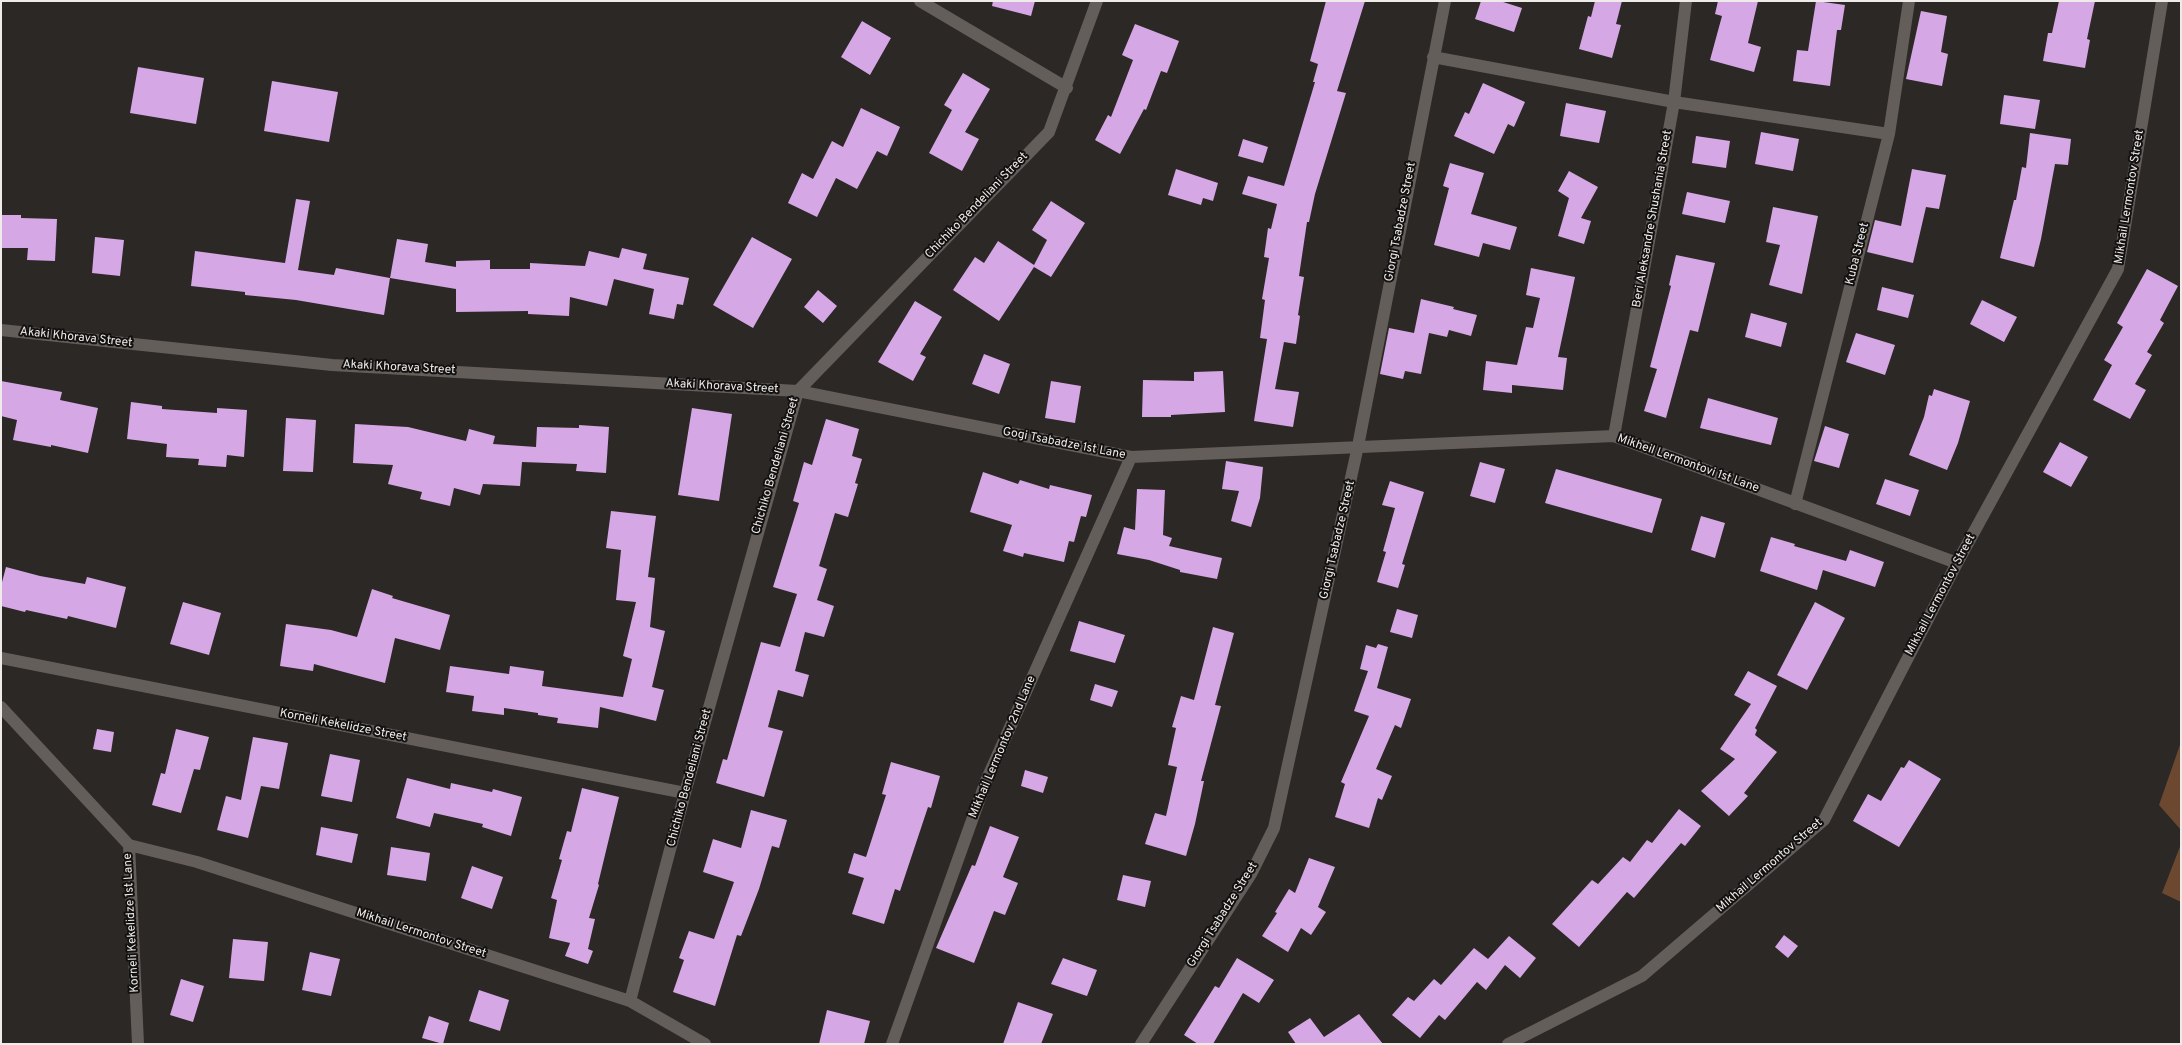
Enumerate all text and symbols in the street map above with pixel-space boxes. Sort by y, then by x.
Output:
street label: Beri Aleksandre Shushania Street [1630,129,1676,309]
street label: Mikhail Lermontov Street [2112,129,2148,265]
street label: Chichiko Bendeliani Street [923,150,1031,262]
street label: Giorgi Tsabadze Street [1382,161,1420,283]
street label: Kuba Street [1843,221,1873,287]
street label: Akaki Khorava Street [19,325,133,351]
street label: Akaki Khorava Street [342,358,456,378]
street label: Akaki Khorava Street [665,377,779,397]
street label: Chichiko Bendeliani Street [750,396,802,536]
street label: Gogi Tsabadze 1st Lane [1001,425,1127,463]
street label: Mikheil Lermontovi 1st Lane [1615,432,1761,496]
street label: Giorgi Tsabadze Street [1317,479,1359,601]
street label: Mikhail Lermontov Street [1903,532,1979,658]
street label: Mikhail Lermontov 2nd Lane [966,674,1040,820]
street label: Korneli Kekelidze Street [278,707,408,745]
street label: Chichiko Bendeliani Street [665,708,715,848]
street label: Mikhail Lermontov Street [1714,816,1826,916]
street label: Korneli Kekelidze 1st Lane [121,853,143,993]
street label: Giorgi Tsabadze Street [1185,860,1261,970]
street label: Mikhail Lermontov Street [354,906,488,962]

